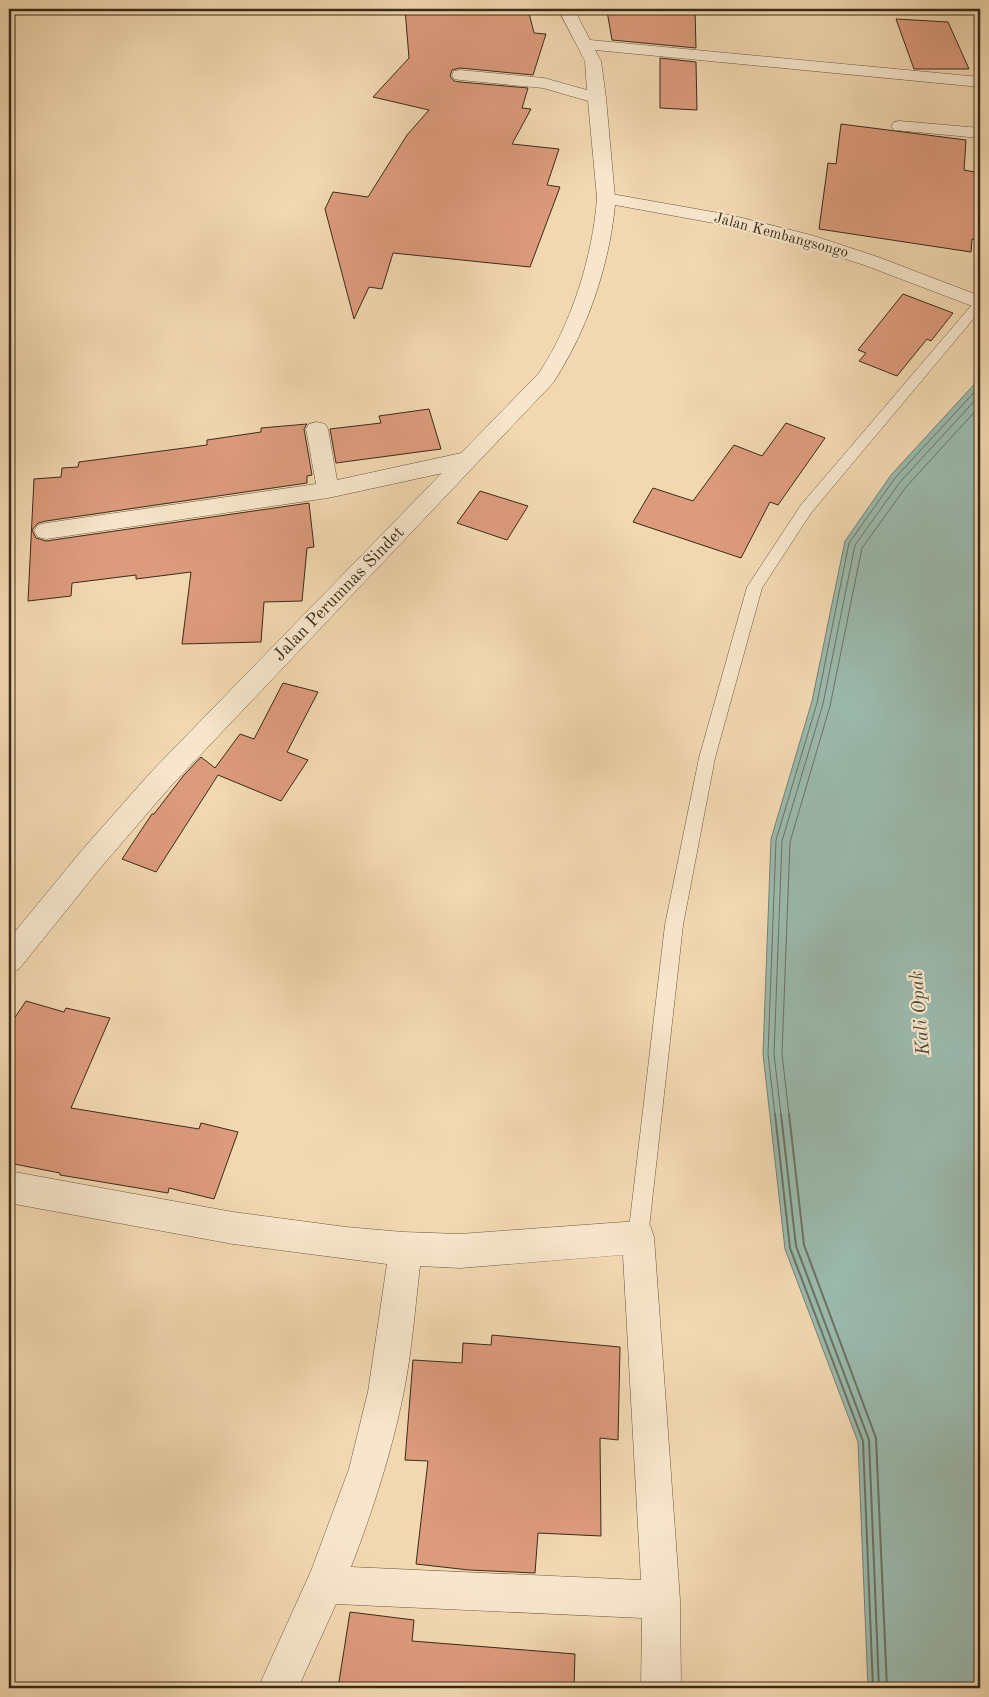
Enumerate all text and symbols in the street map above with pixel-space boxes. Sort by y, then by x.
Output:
street label: Jalan Kembangsongo [712,211,850,261]
street label: Jalan Perumnas Sindet [270,523,408,665]
water label: Kali Opak [908,970,934,1057]

